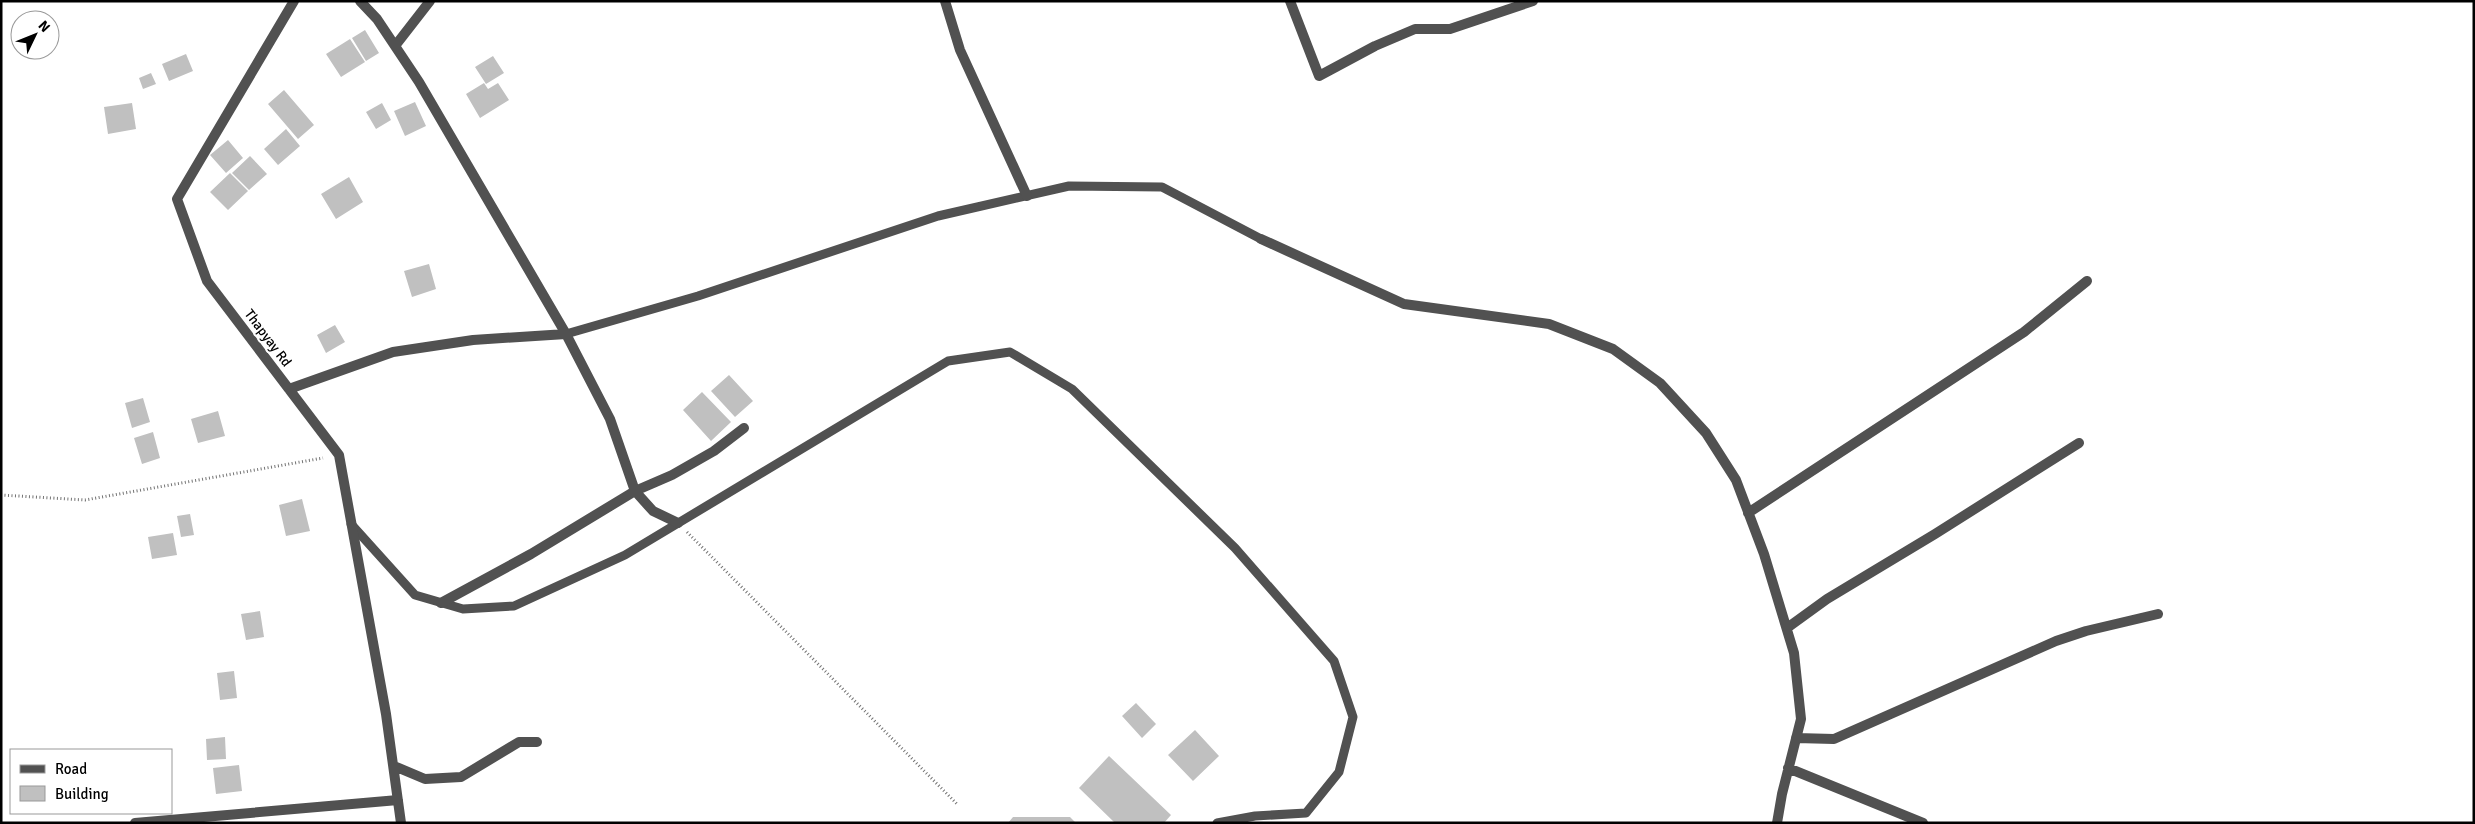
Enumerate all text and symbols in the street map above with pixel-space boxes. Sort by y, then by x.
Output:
north arrow [10,10,60,60]
text: N [35,17,54,36]
street label: Thapyay Rd [241,306,295,370]
legend [10,749,172,814]
text: Road [55,760,87,778]
text: Building [55,785,109,803]

